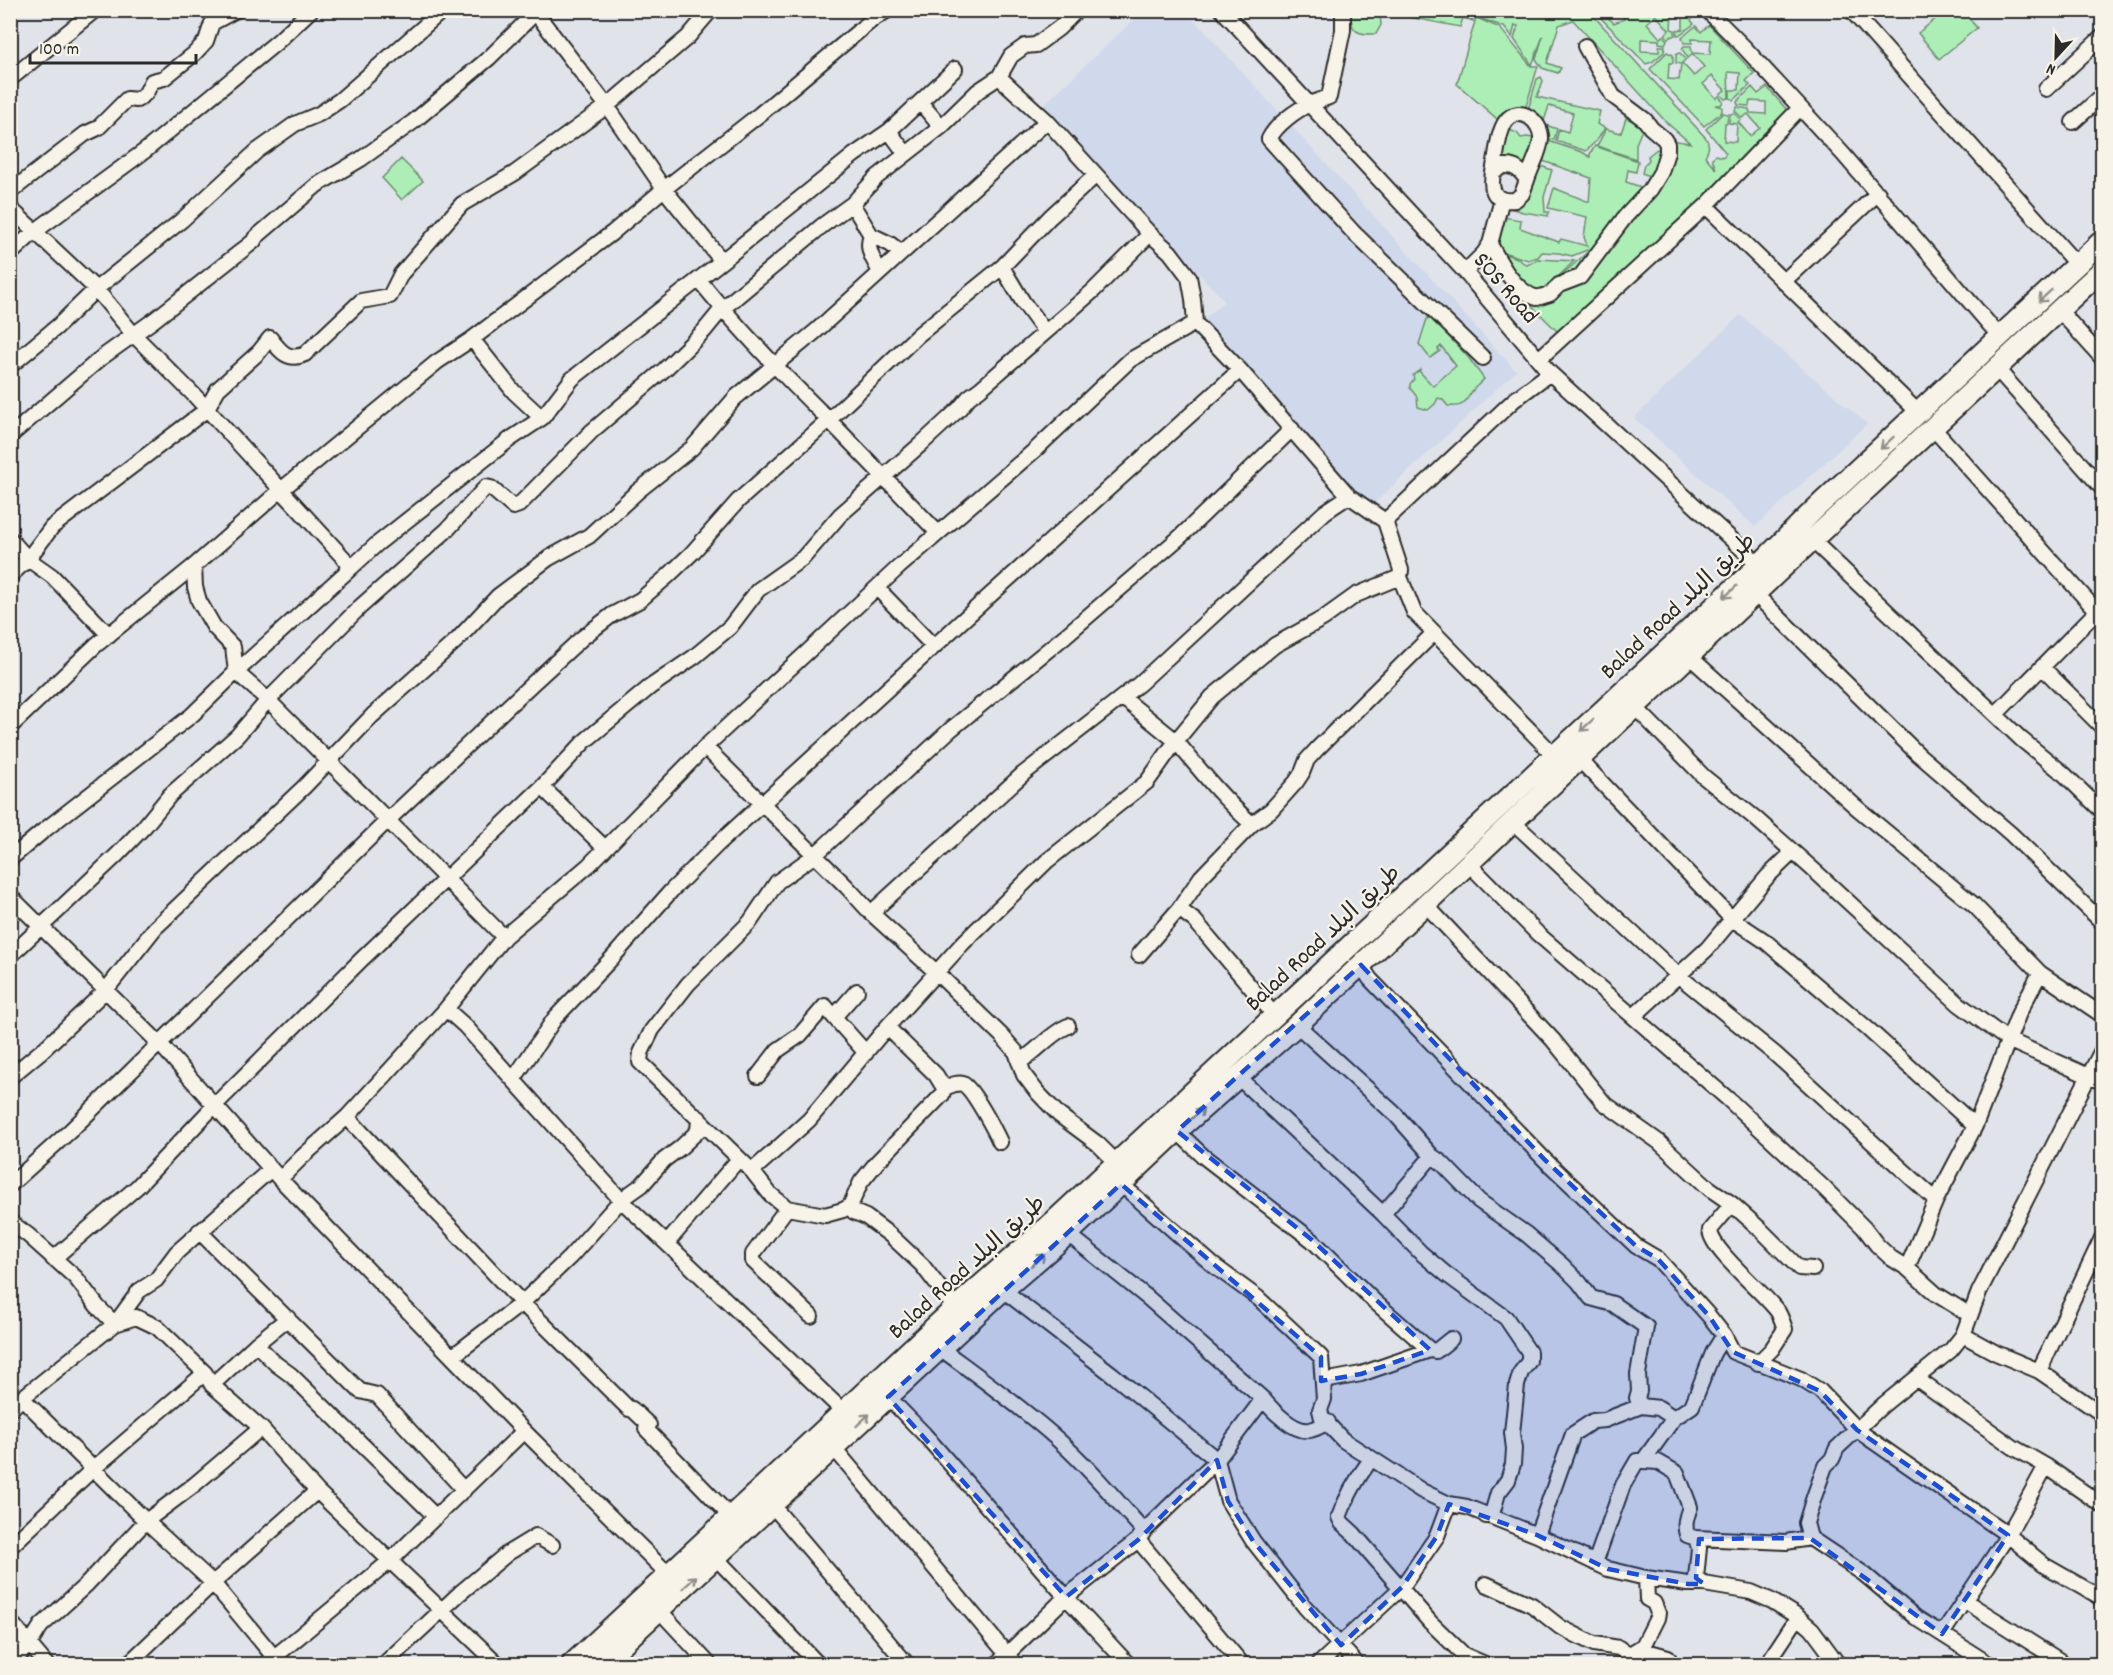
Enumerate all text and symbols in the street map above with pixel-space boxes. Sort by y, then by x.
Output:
scale bar [30,27,196,65]
north arrow [2026,27,2086,87]
text: 100 m [39,38,79,63]
text: N [2043,56,2059,81]
street label: SOS Road [1464,246,1546,332]
one-way arrow [2038,289,2053,304]
one-way arrow [1879,436,1894,450]
street label: Balad Road طريق البلد [1594,526,1765,689]
one-way arrow [1723,585,1738,599]
one-way arrow [1580,718,1595,732]
street label: Balad Road طريق البلد [1239,858,1410,1021]
one-way arrow [1190,1107,1205,1121]
street label: Balad Road طريق البلد [882,1188,1054,1348]
one-way arrow [1030,1253,1045,1267]
one-way arrow [856,1413,871,1427]
one-way arrow [682,1575,697,1589]

